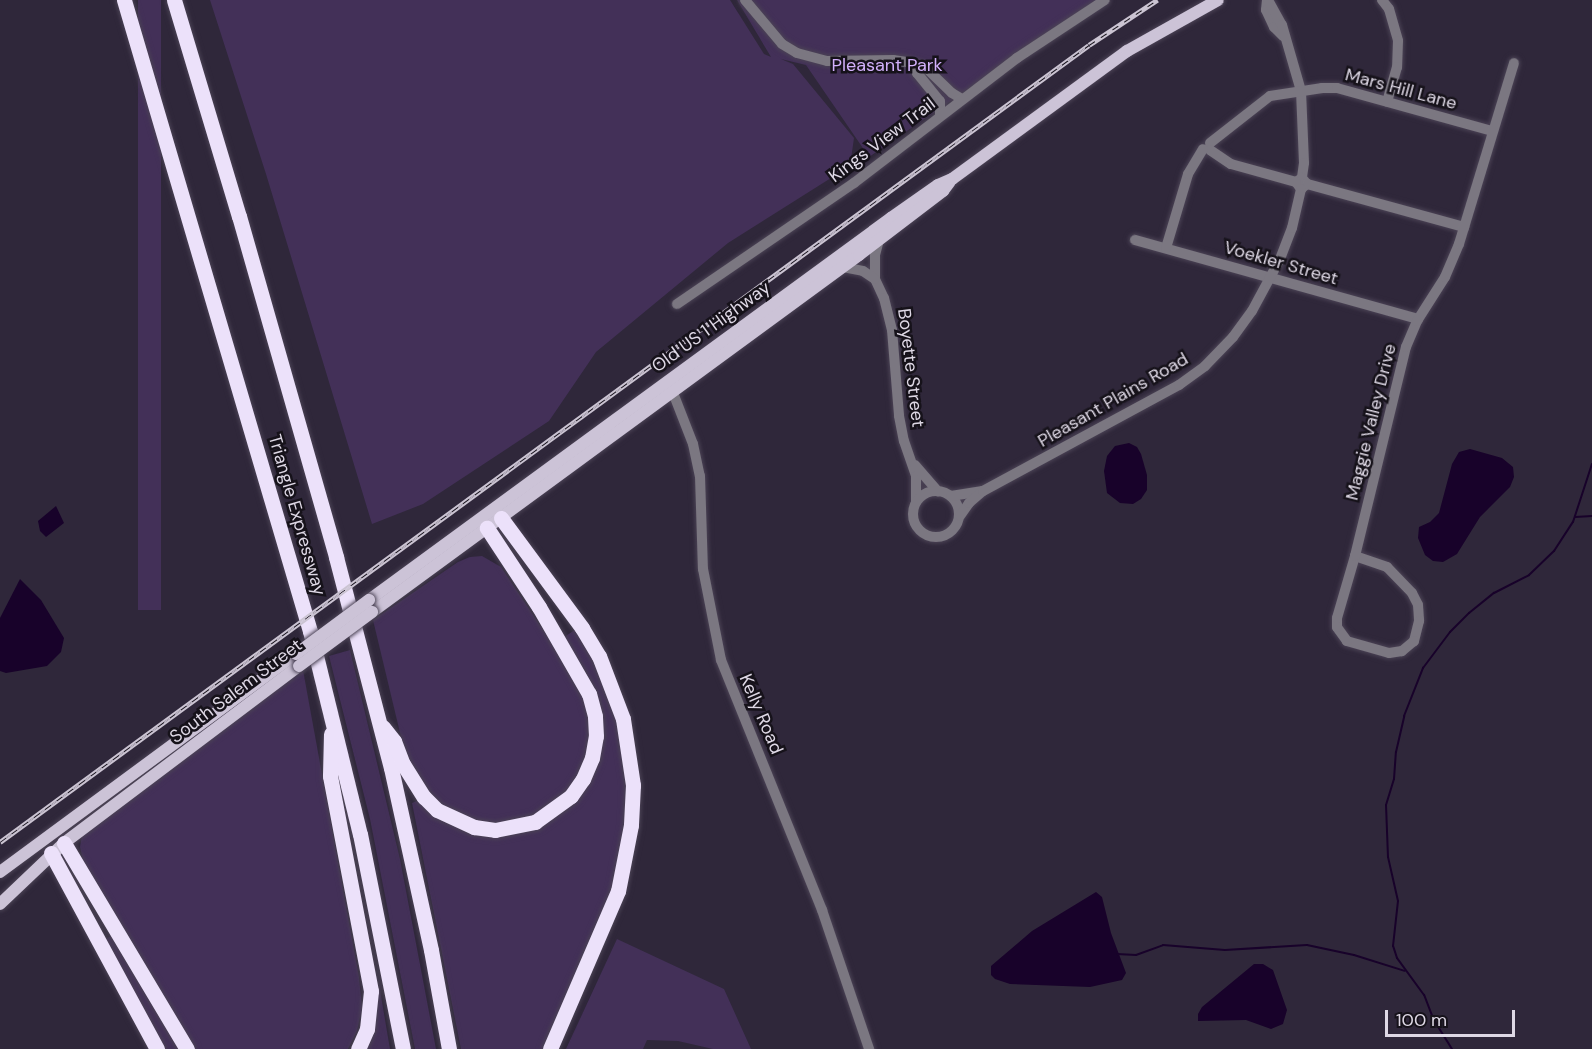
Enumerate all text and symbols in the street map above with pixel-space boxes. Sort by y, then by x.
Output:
park label: Pleasant Park [831,54,943,76]
street label: Mars Hill Lane [1343,64,1459,114]
street label: Kings View Trail [825,93,939,187]
street label: Voekler Street [1222,236,1340,290]
street label: Old US 1 Highway [647,277,775,377]
street label: Boyette Street [893,307,929,429]
street label: Maggie Valley Drive [1341,342,1401,502]
street label: Pleasant Plains Road [1034,348,1192,452]
street label: Triangle Expressway [264,432,330,598]
street label: South Salem Street [166,634,306,748]
street label: Kelly Road [734,671,788,757]
scale bar [1388,998,1518,1036]
text: 100 m [1396,1008,1447,1032]

